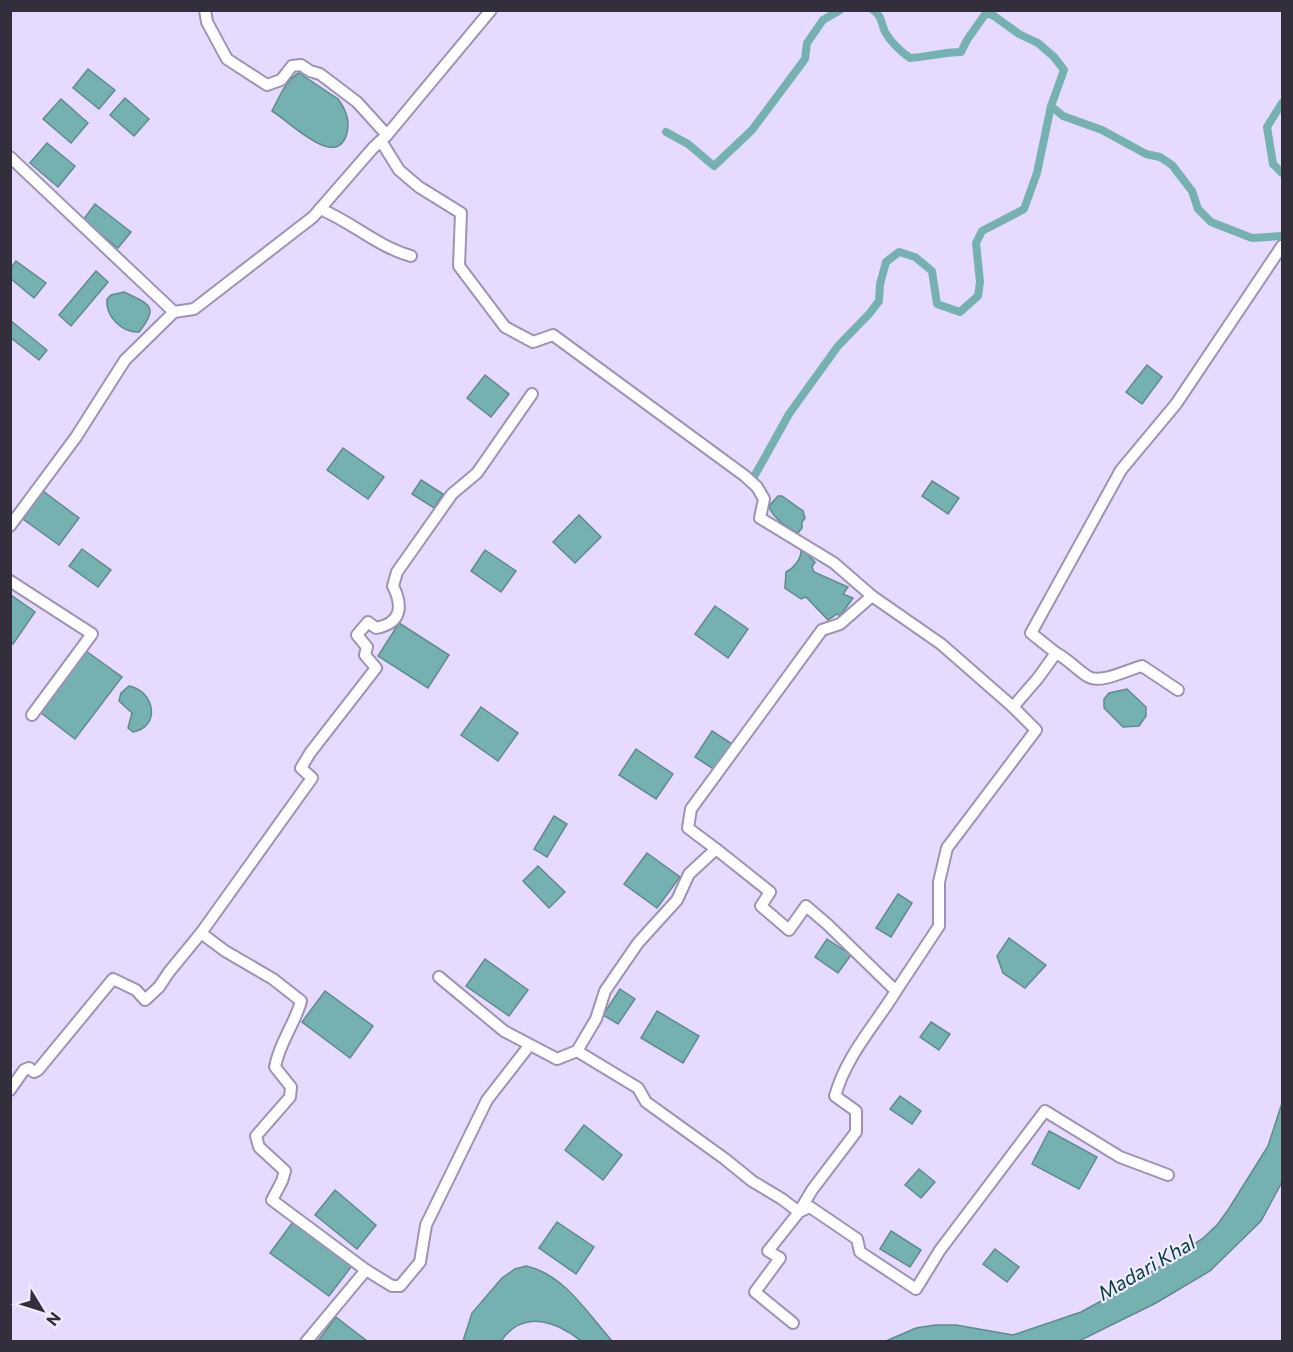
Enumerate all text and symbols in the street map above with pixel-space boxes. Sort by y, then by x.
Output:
water label: Madari Khal [1093,1229,1200,1305]
north arrow [12,1280,72,1340]
text: N [43,1309,65,1330]

